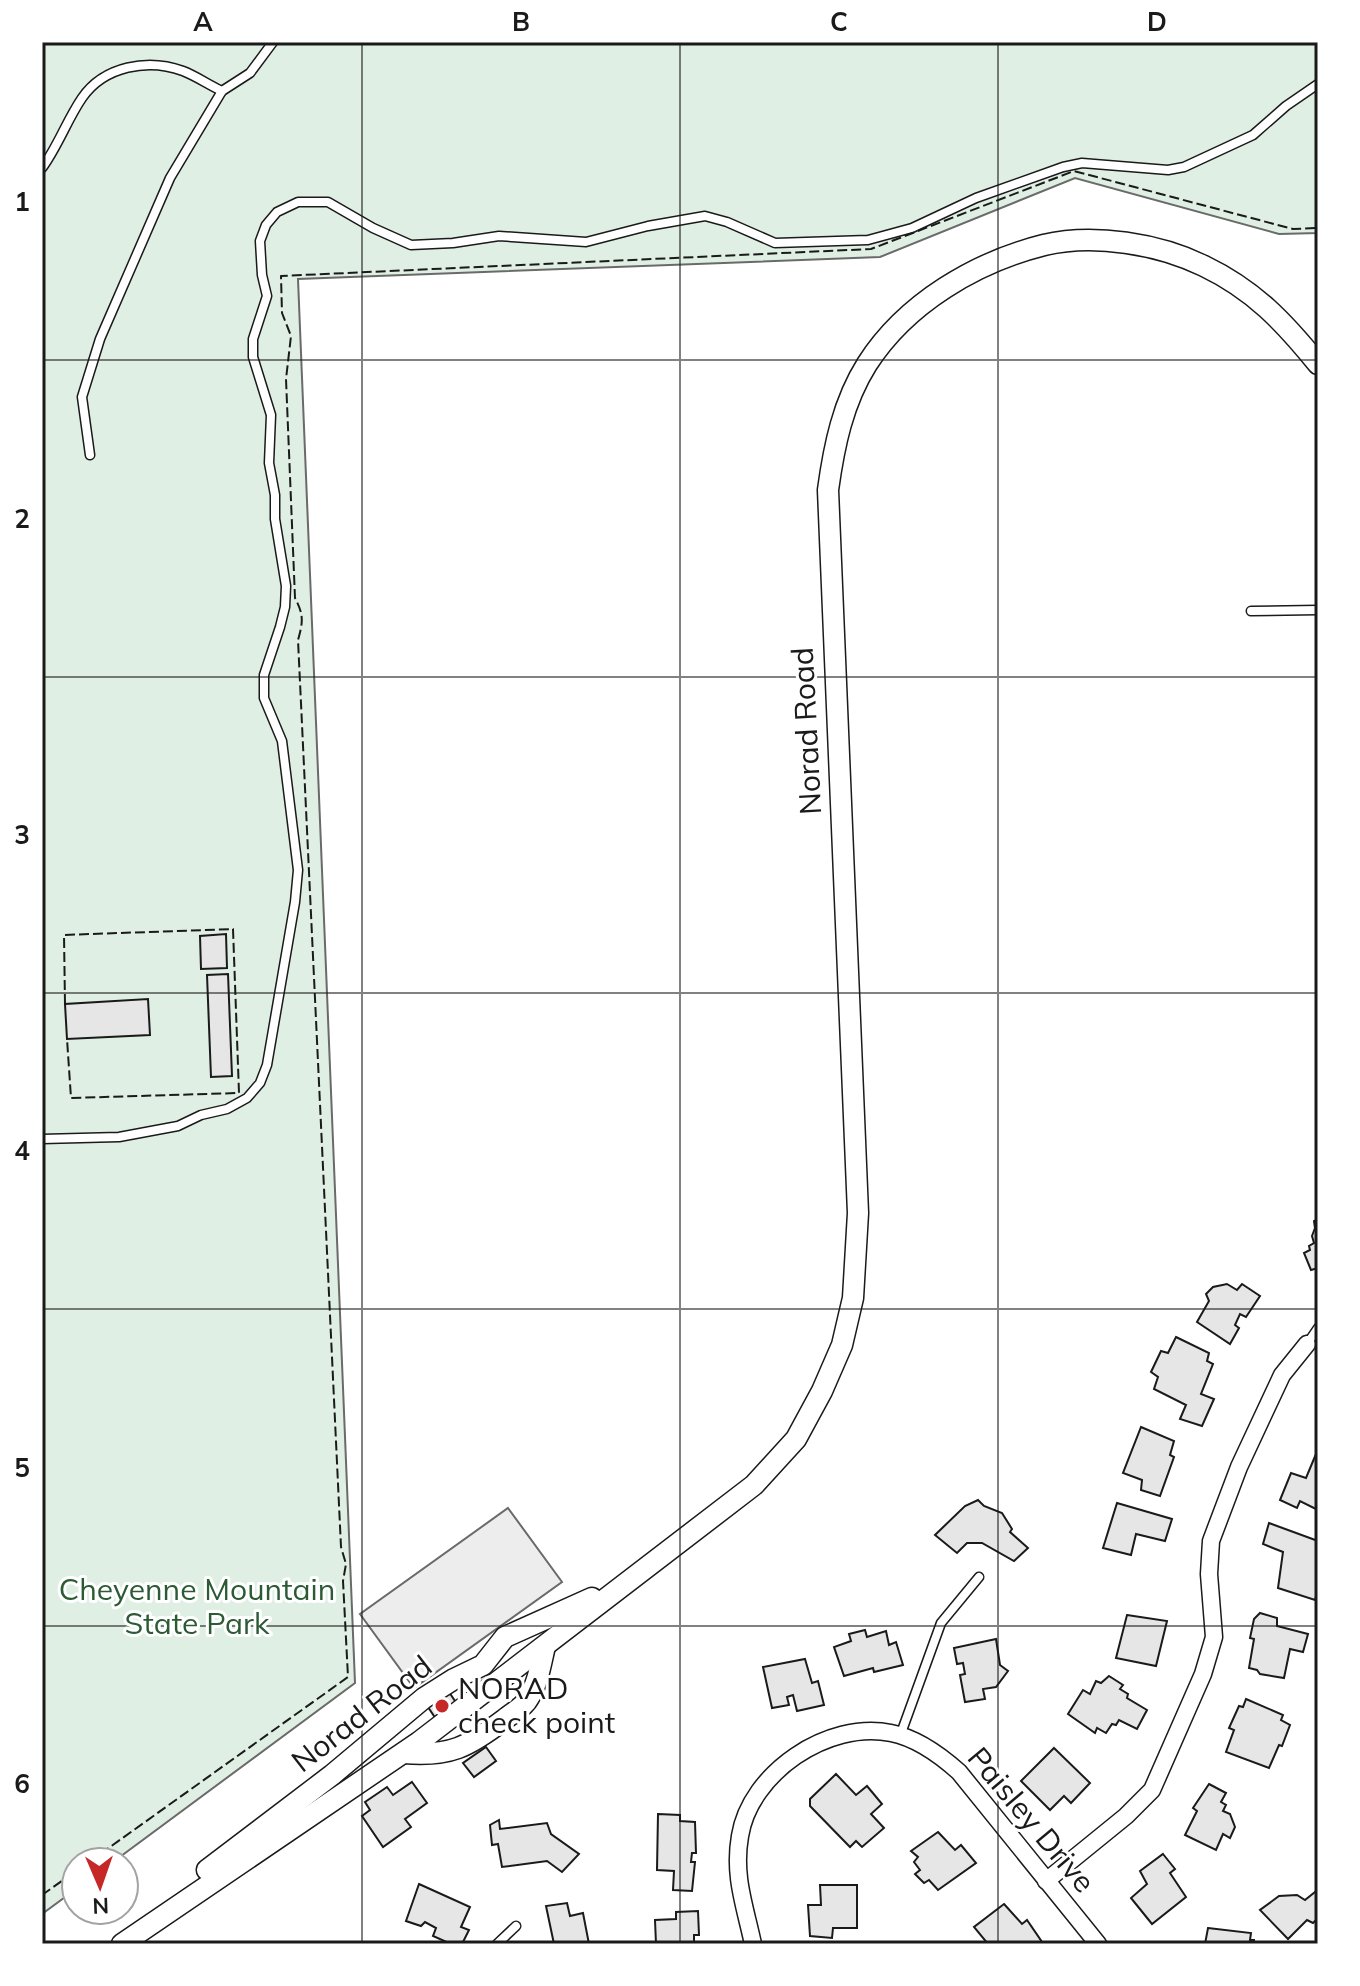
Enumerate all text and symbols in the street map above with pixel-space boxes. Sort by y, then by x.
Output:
text: A [193,5,213,38]
text: B [512,5,530,38]
text: C [830,5,848,38]
text: D [1147,5,1167,38]
text: 1 [14,185,30,218]
text: 2 [14,502,30,535]
street label: Norad Road [783,646,829,816]
text: 3 [14,818,30,851]
text: 4 [14,1134,30,1167]
text: 5 [14,1451,30,1484]
park label: Cheyenne Mountain State Park [59,1570,335,1642]
street label: Norad Road [284,1647,439,1780]
place label: NORAD check point [458,1669,615,1741]
marker: NORAD check point [433,1697,451,1715]
street label: Paisley Drive [960,1739,1104,1900]
text: 6 [14,1767,30,1800]
north arrow [60,1846,140,1926]
text: N [92,1892,109,1920]

